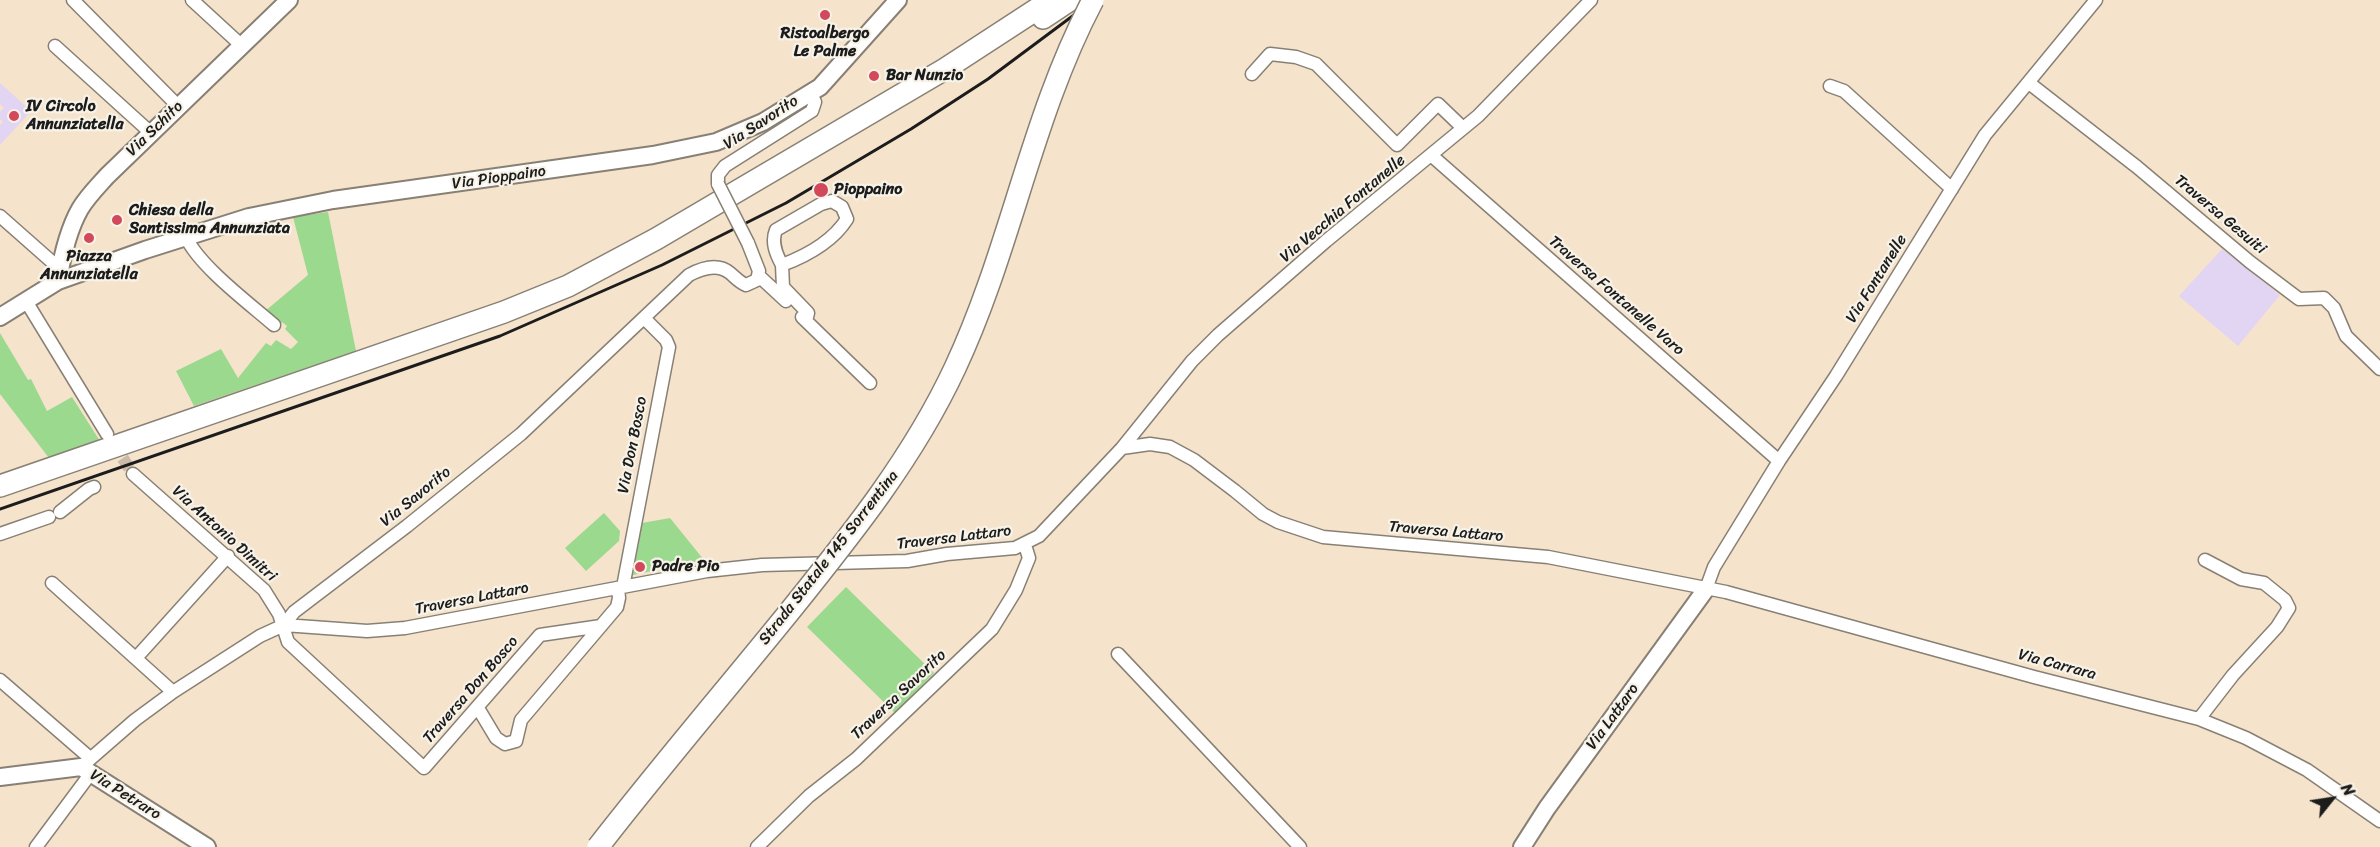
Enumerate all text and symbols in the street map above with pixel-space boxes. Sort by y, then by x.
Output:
marker: Ristoalbergo Le Palme [818,8,832,22]
place label: Ristoalbergo Le Palme [781,24,869,62]
place label: Bar Nunzio [886,66,963,86]
marker: Bar Nunzio [867,69,881,83]
street label: Via Savorito [720,92,802,154]
place label: IV Circolo Annunziatella [26,97,123,135]
street label: Via Schito [123,97,187,161]
marker: IV Circolo Annunziatella [7,109,21,123]
street label: Via Vecchia Fontanelle [1276,151,1410,267]
street label: Via Pioppaino [451,162,547,194]
street label: Traversa Gesuiti [2170,171,2270,259]
place label: Pioppaino [834,180,902,200]
marker: Pioppaino [812,181,830,199]
place label: Chiesa della Santissima Annunziata [129,201,290,239]
marker: Chiesa della Santissima Annunziata [110,213,124,227]
marker: Piazza Annunziatella [82,231,96,245]
street label: Via Fontanelle [1842,231,1912,327]
street label: Traversa Fontanelle Varo [1544,232,1688,360]
place label: Piazza Annunziatella [40,247,138,285]
street label: Via Don Bosco [614,395,652,495]
street label: Via Savorito [377,463,455,531]
street label: Strada Statale 145 Sorrentina [755,467,903,649]
street label: Via Antonio Dimitri [168,482,280,586]
street label: Traversa Lattaro [1388,517,1504,547]
street label: Traversa Lattaro [896,521,1012,555]
place label: Padre Pio [652,557,719,577]
marker: Padre Pio [633,560,647,574]
street label: Traversa Lattaro [414,579,530,619]
street label: Traversa Don Bosco [419,632,523,748]
street label: Via Carrara [2016,645,2098,685]
street label: Traversa Savorito [847,646,951,744]
street label: Via Lattaro [1583,680,1643,754]
street label: Via Petraro [86,766,164,824]
north arrow [2302,769,2362,829]
text: N [2333,778,2363,802]

